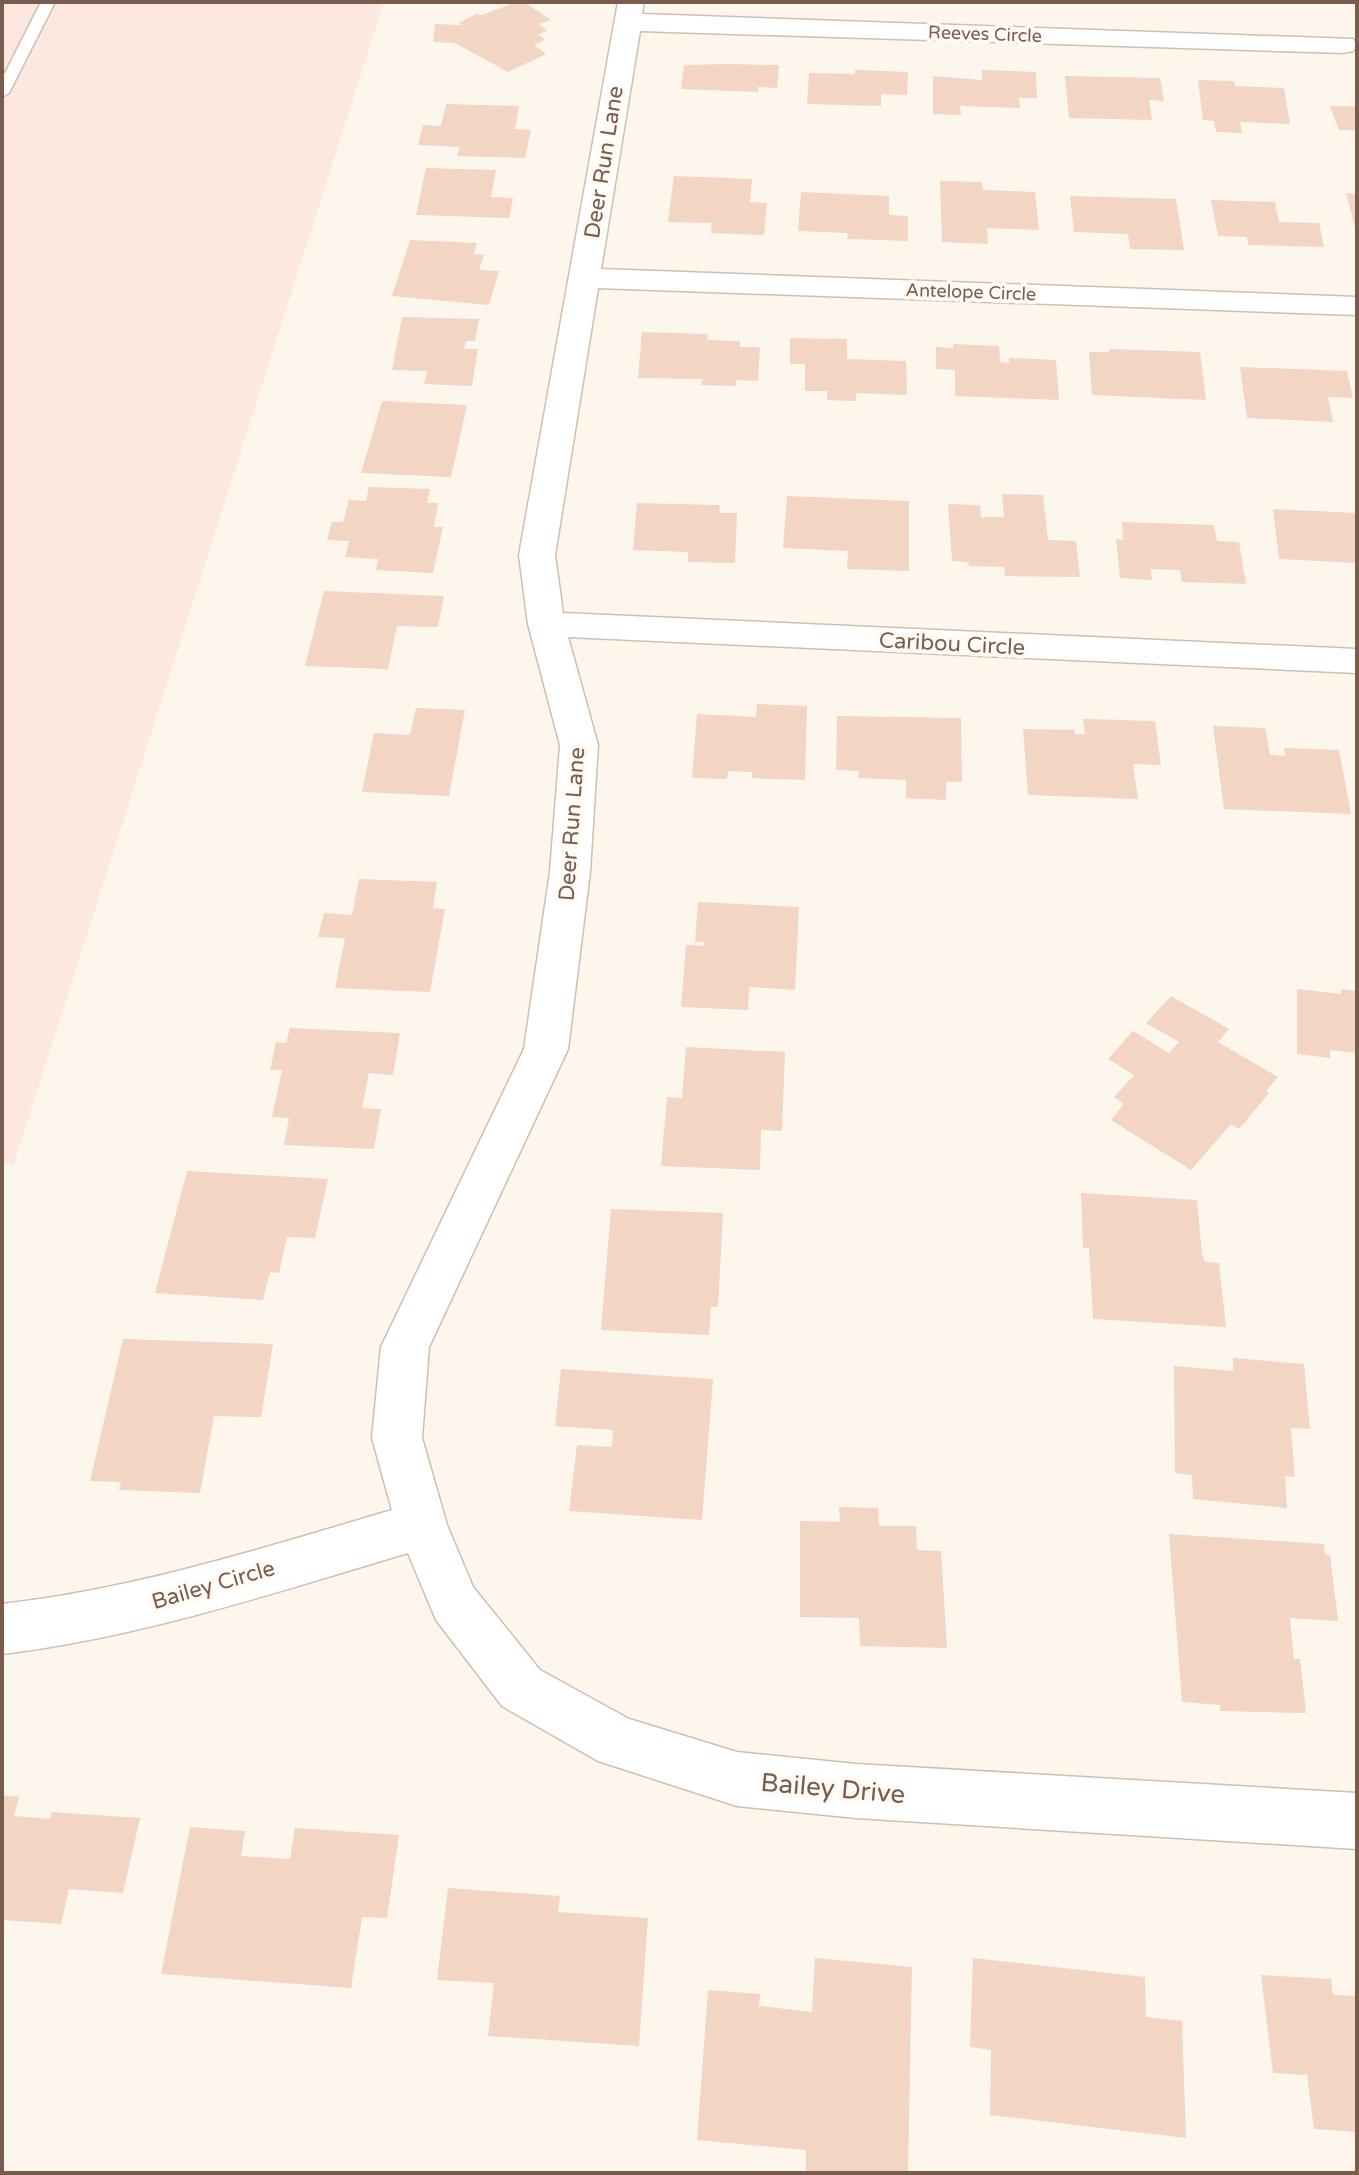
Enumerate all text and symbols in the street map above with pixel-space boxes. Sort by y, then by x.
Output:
street label: Reeves Circle [928,21,1042,47]
street label: Deer Run Lane [579,84,629,240]
street label: Antelope Circle [905,279,1037,305]
street label: Caribou Circle [878,627,1026,661]
street label: Deer Run Lane [554,746,590,902]
street label: Bailey Circle [149,1555,278,1615]
street label: Bailey Drive [759,1767,907,1810]

